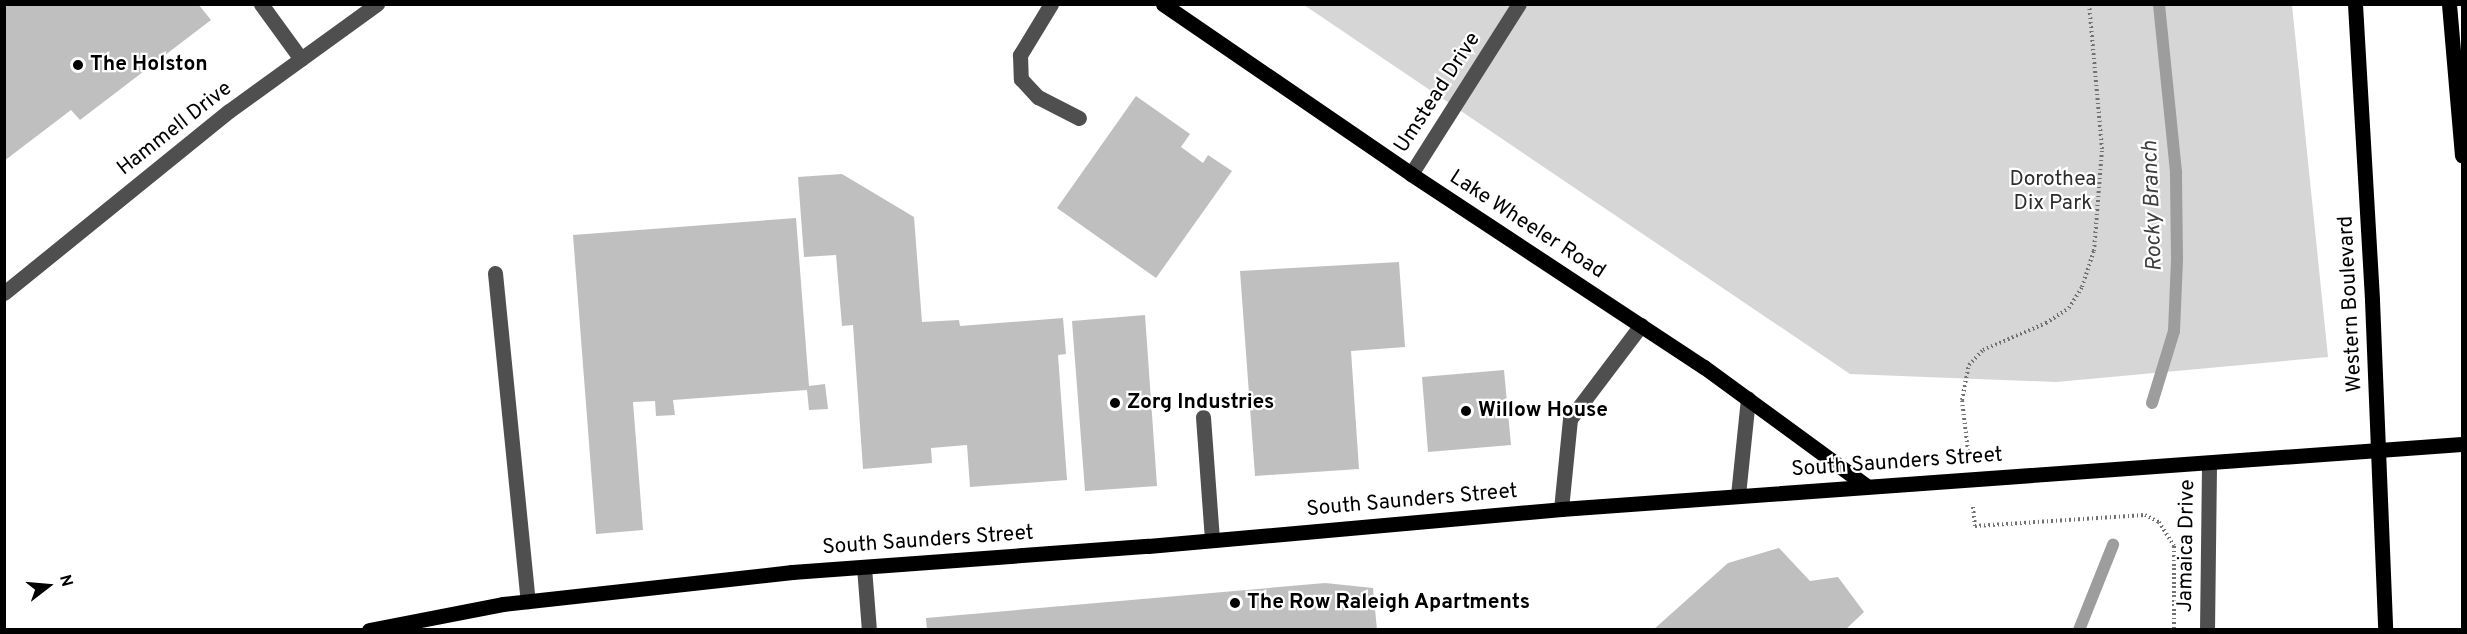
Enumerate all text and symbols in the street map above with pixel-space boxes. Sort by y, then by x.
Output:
street label: Umstead Drive [1390,28,1486,158]
place label: The Holston [90,52,208,78]
marker: The Holston [71,58,85,72]
street label: Hammell Drive [113,76,237,182]
water label: Rocky Branch [2138,140,2168,272]
street label: Lake Wheeler Road [1444,165,1610,285]
park label: Dorothea Dix Park [2010,167,2096,217]
street label: Western Boulevard [2334,215,2368,393]
place label: Zorg Industries [1127,390,1274,416]
marker: Zorg Industries [1108,396,1122,410]
place label: Willow House [1478,398,1608,424]
marker: Willow House [1459,404,1473,418]
street label: South Saunders Street [1791,443,2003,483]
street label: South Saunders Street [1305,479,1519,523]
street label: Jamaica Drive [2173,479,2201,613]
street label: South Saunders Street [822,521,1034,561]
north arrow [18,556,78,616]
text: N [54,573,77,589]
place label: The Row Raleigh Apartments [1247,590,1531,616]
marker: The Row Raleigh Apartments [1228,596,1242,610]

